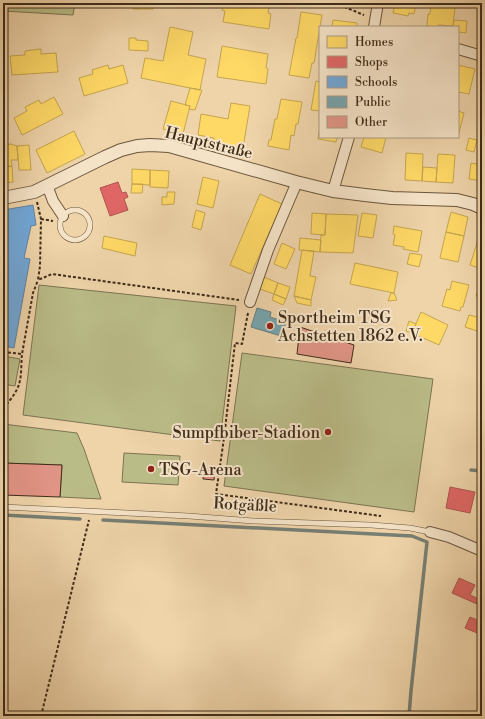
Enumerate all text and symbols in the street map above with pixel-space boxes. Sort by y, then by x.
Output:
legend [319,26,459,138]
text: Homes [355,35,393,50]
text: Shops [355,55,388,70]
text: Schools [355,75,397,90]
text: Public [355,95,391,110]
text: Other [355,115,387,130]
street label: Hauptstraße [163,122,255,164]
place label: Sportheim TSG Achstetten 1862 e.V. [277,308,423,346]
marker: Sportheim TSG Achstetten 1862 e.V. [265,321,275,331]
place label: Sumpfbiber-Stadion [172,423,320,443]
marker: Sumpfbiber-Stadion [323,427,333,437]
place label: TSG-Arena [159,460,242,480]
marker: TSG-Arena [146,464,156,474]
street label: Rotgäßle [213,493,277,517]

